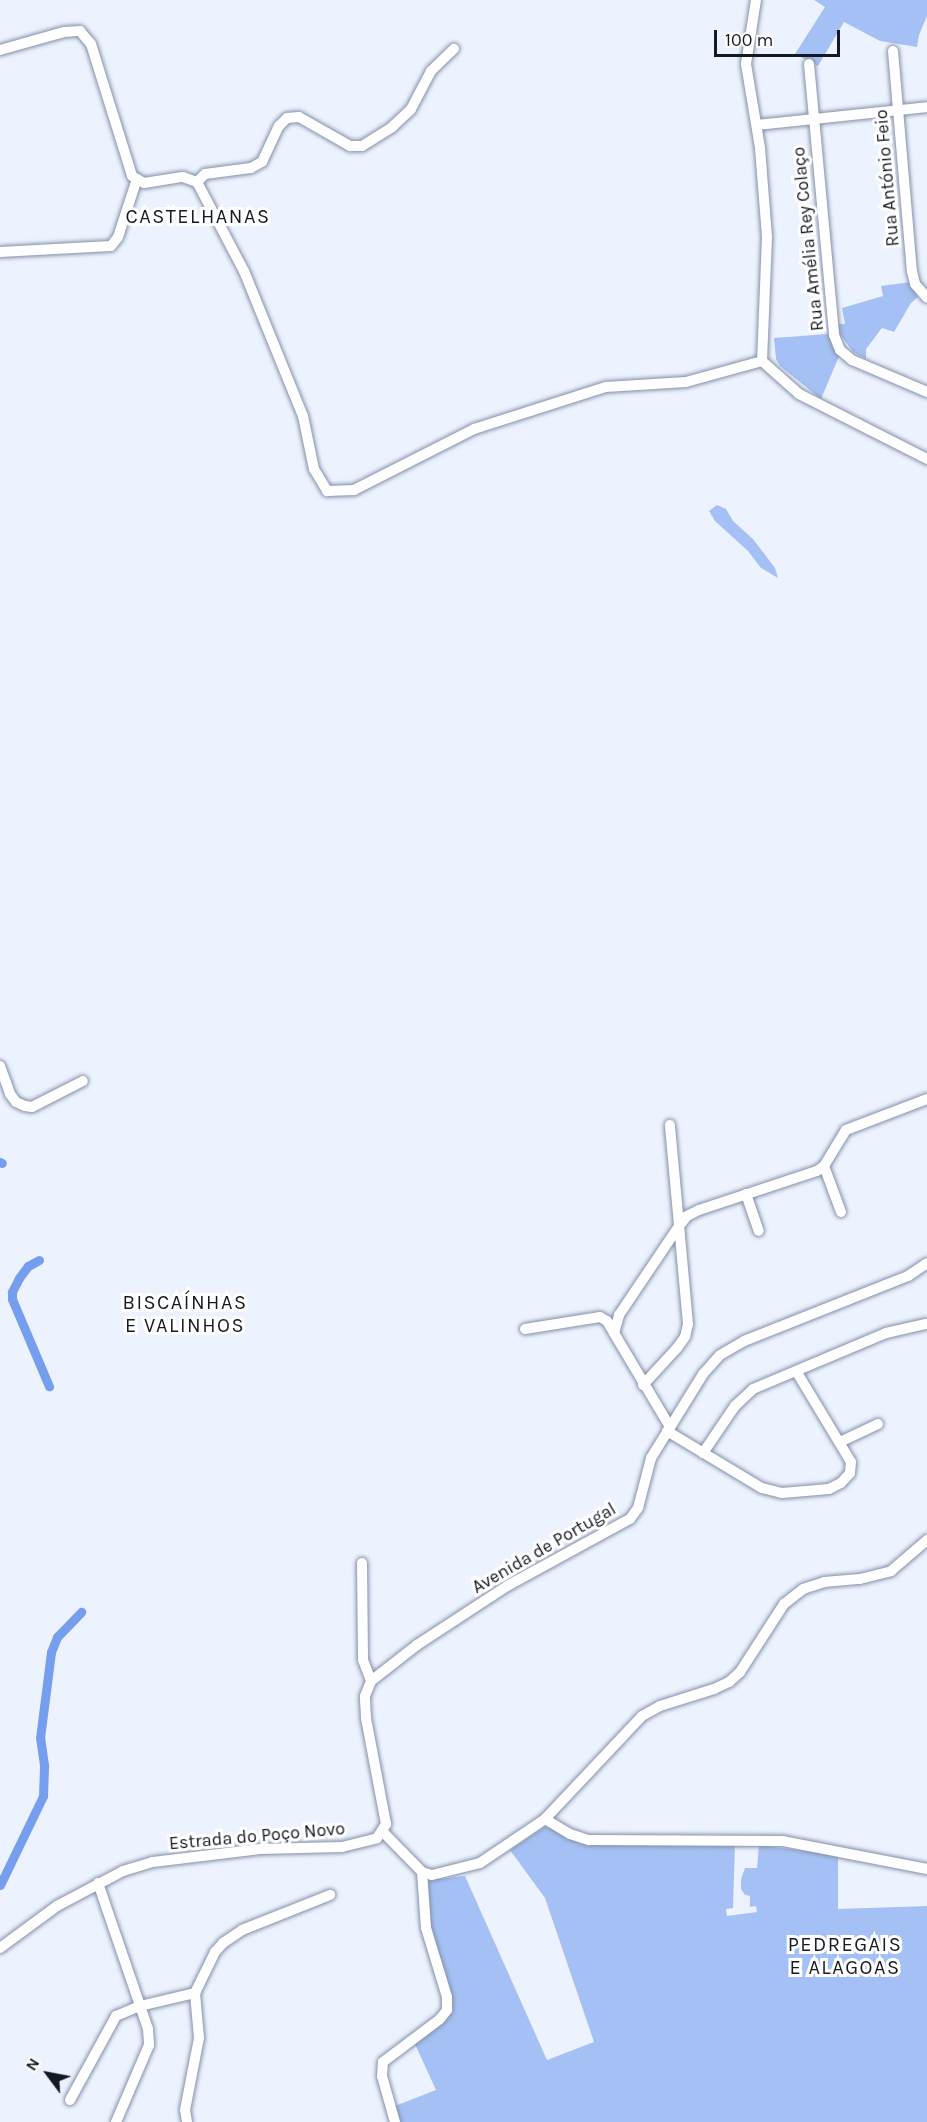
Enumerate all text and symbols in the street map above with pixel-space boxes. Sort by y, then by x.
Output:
scale bar [717,18,843,56]
text: 100 m [725,29,773,51]
street label: Rua António Feio [870,109,904,247]
street label: Rua Amélia Rey Colaço [788,146,828,332]
district label: CASTELHANAS [125,204,271,228]
district label: BISCAÍNHAS E VALINHOS [122,1291,248,1338]
street label: Avenida de Portugal [468,1498,620,1598]
street label: Estrada do Poço Novo [168,1818,346,1854]
district label: PEDREGAIS E ALAGOAS [788,1932,902,1979]
north arrow [18,2044,78,2104]
text: N [21,2054,43,2074]

